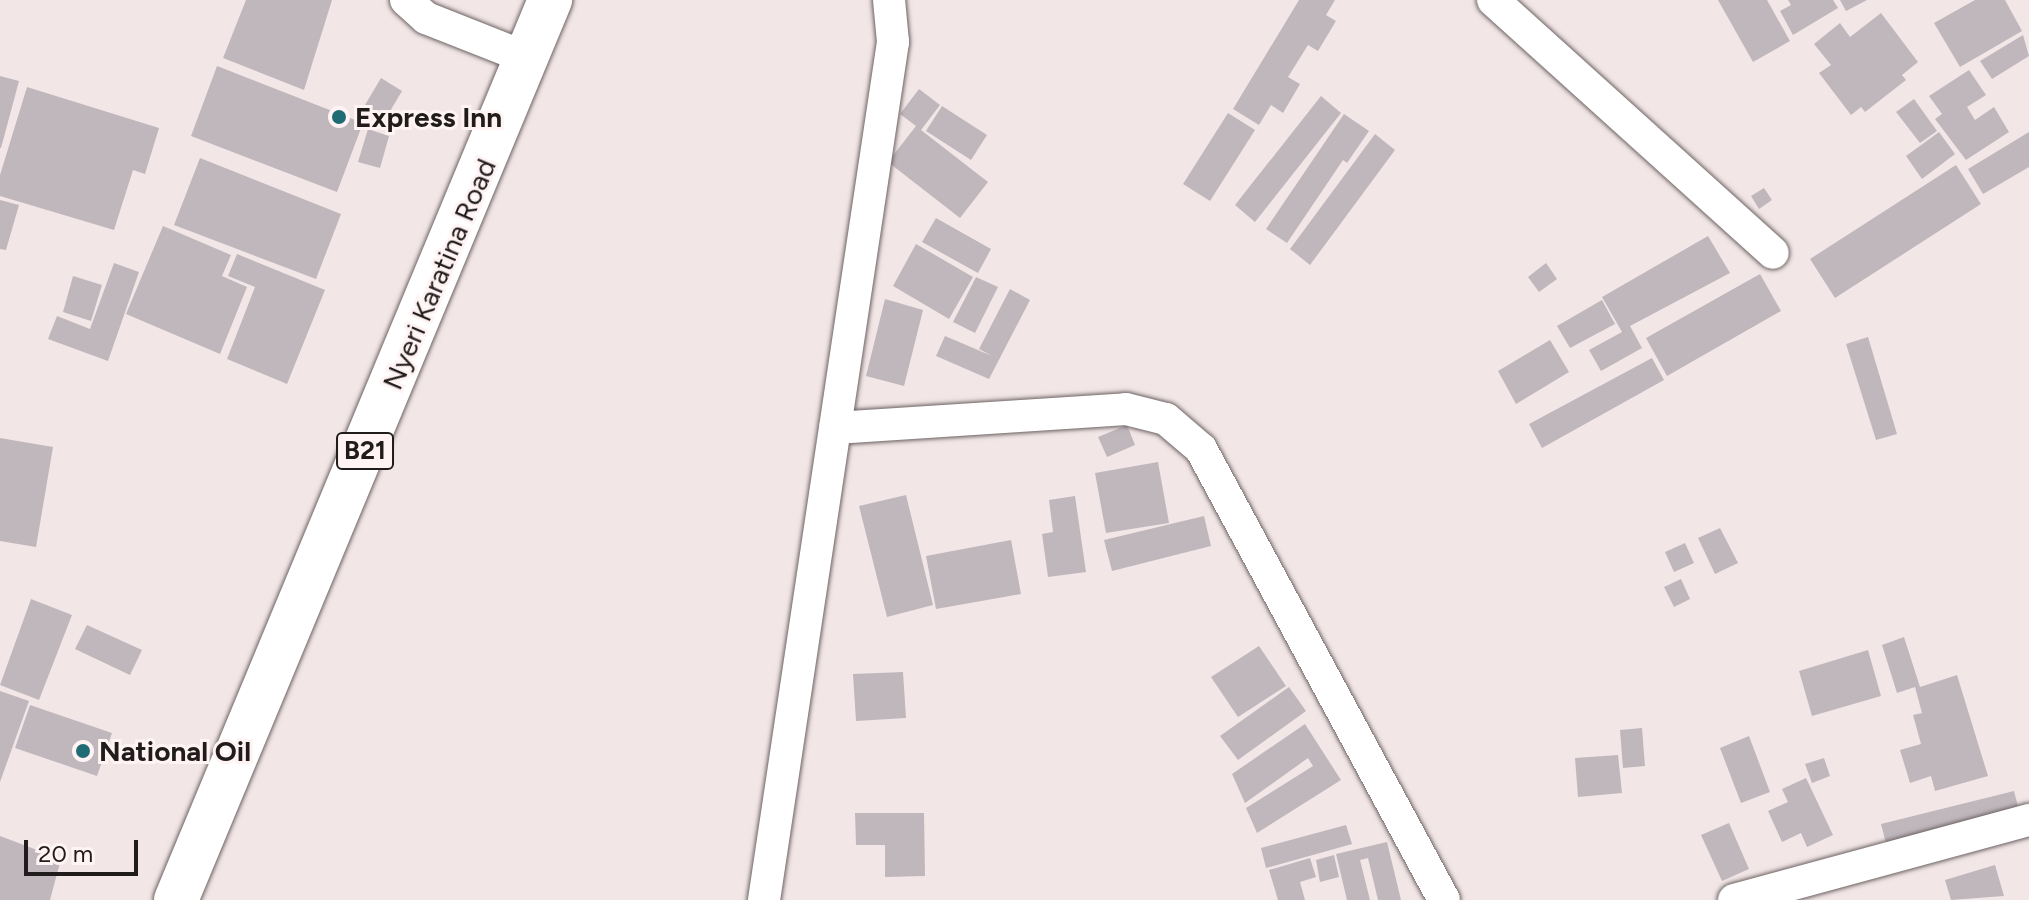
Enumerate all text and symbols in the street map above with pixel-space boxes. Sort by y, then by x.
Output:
place label: Express Inn [355,100,502,134]
marker: Express Inn [330,108,348,126]
street label: Nyeri Karatina Road [375,154,503,394]
road number: B21 [335,429,395,473]
place label: National Oil [99,734,251,768]
marker: National Oil [74,742,92,760]
scale bar [28,824,142,874]
text: 20 m [38,839,93,868]

